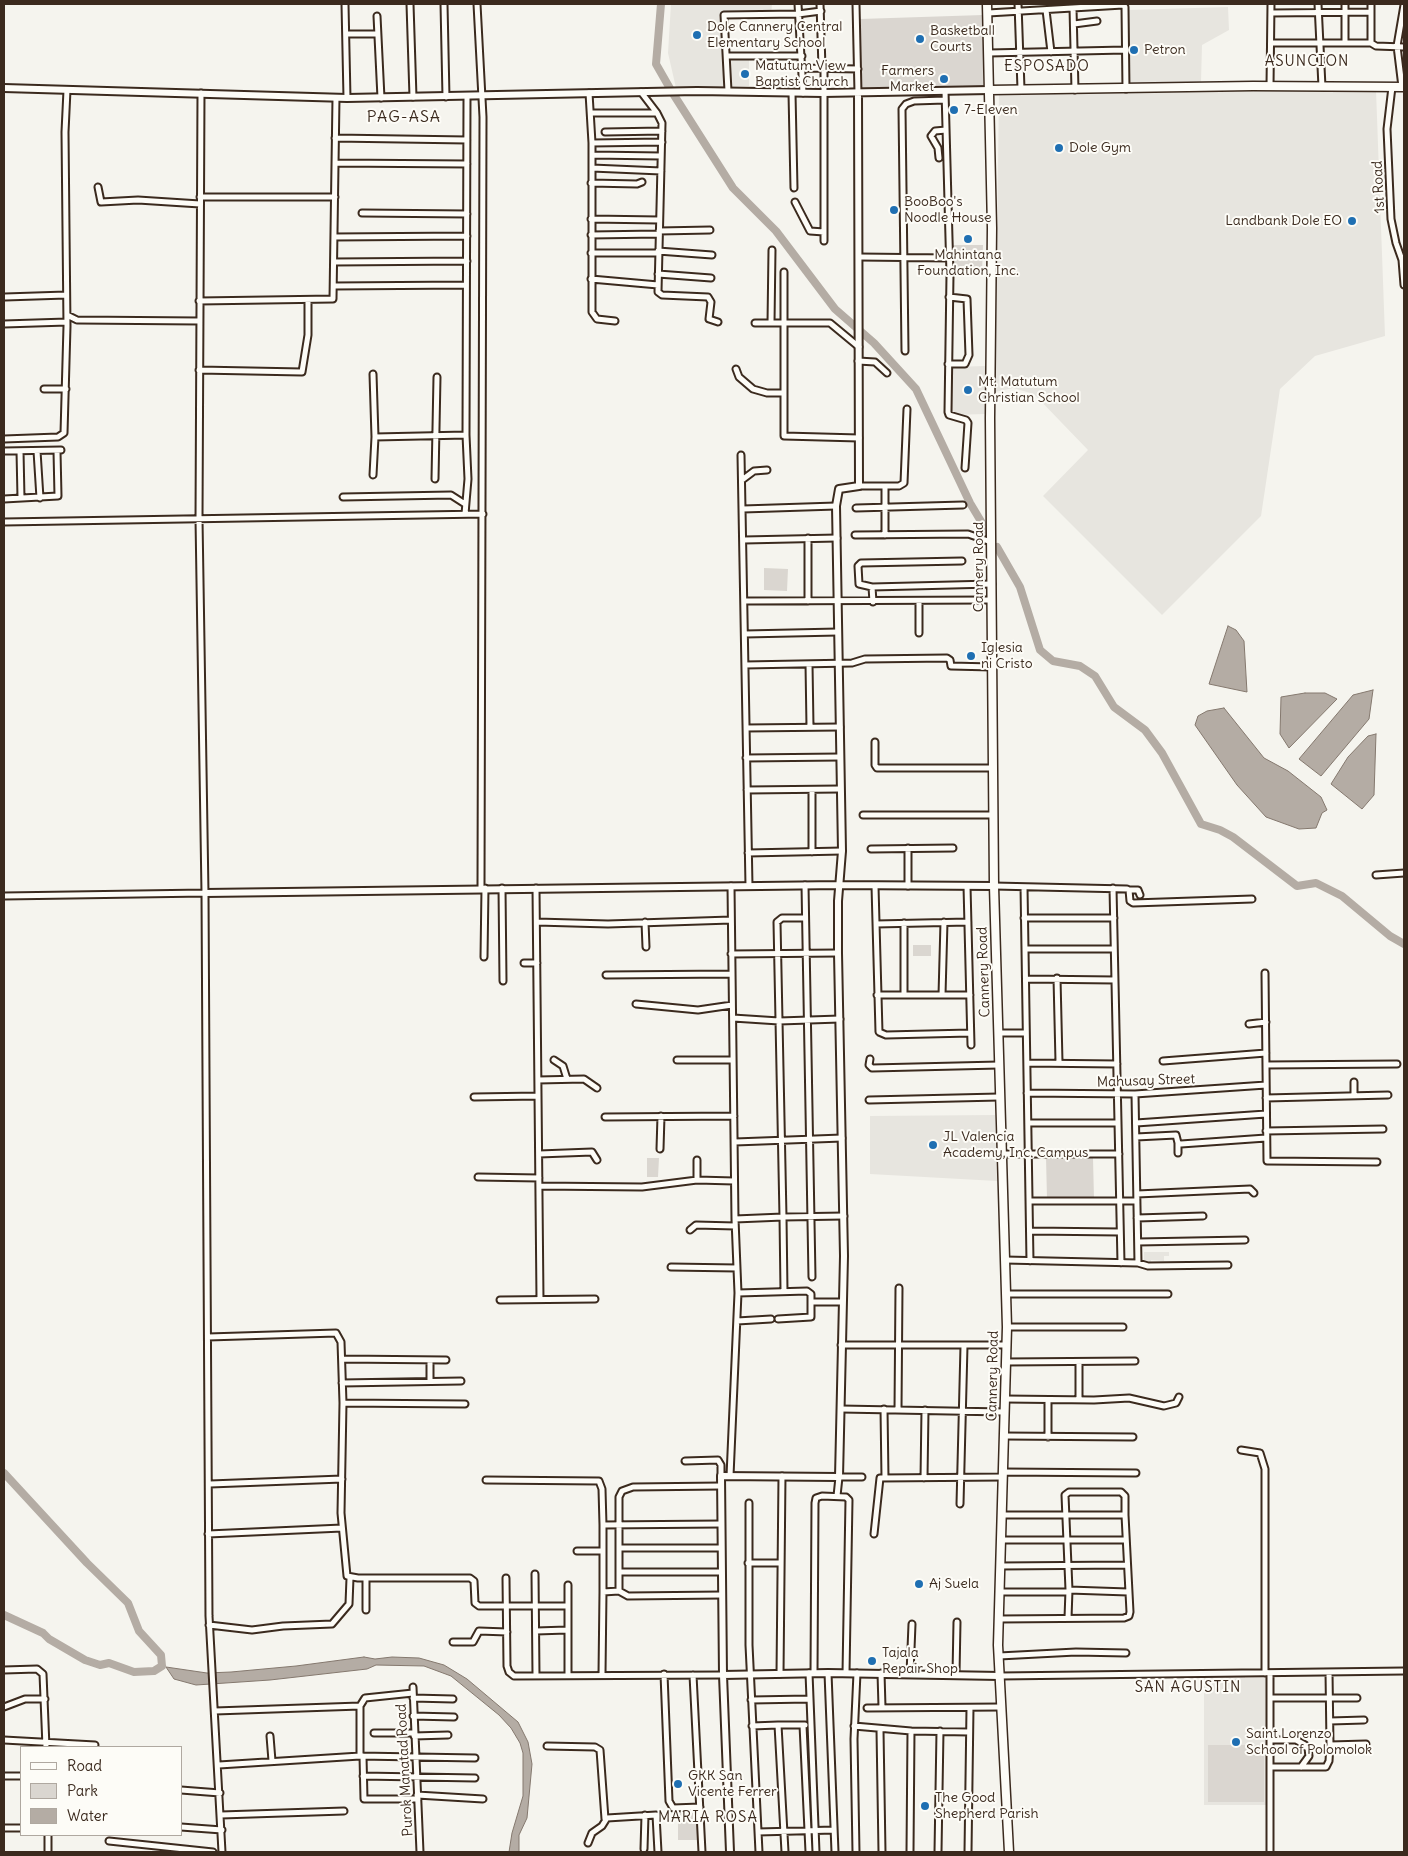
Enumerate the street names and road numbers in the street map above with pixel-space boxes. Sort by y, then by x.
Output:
street label: 1st Road [1369,160,1389,214]
street label: Cannery Road [971,522,987,612]
street label: Cannery Road [974,926,994,1018]
street label: Mahusay Street [1097,1071,1195,1091]
street label: Cannery Road [984,1331,1002,1421]
street label: Purok Manatad Road [393,1703,417,1837]

